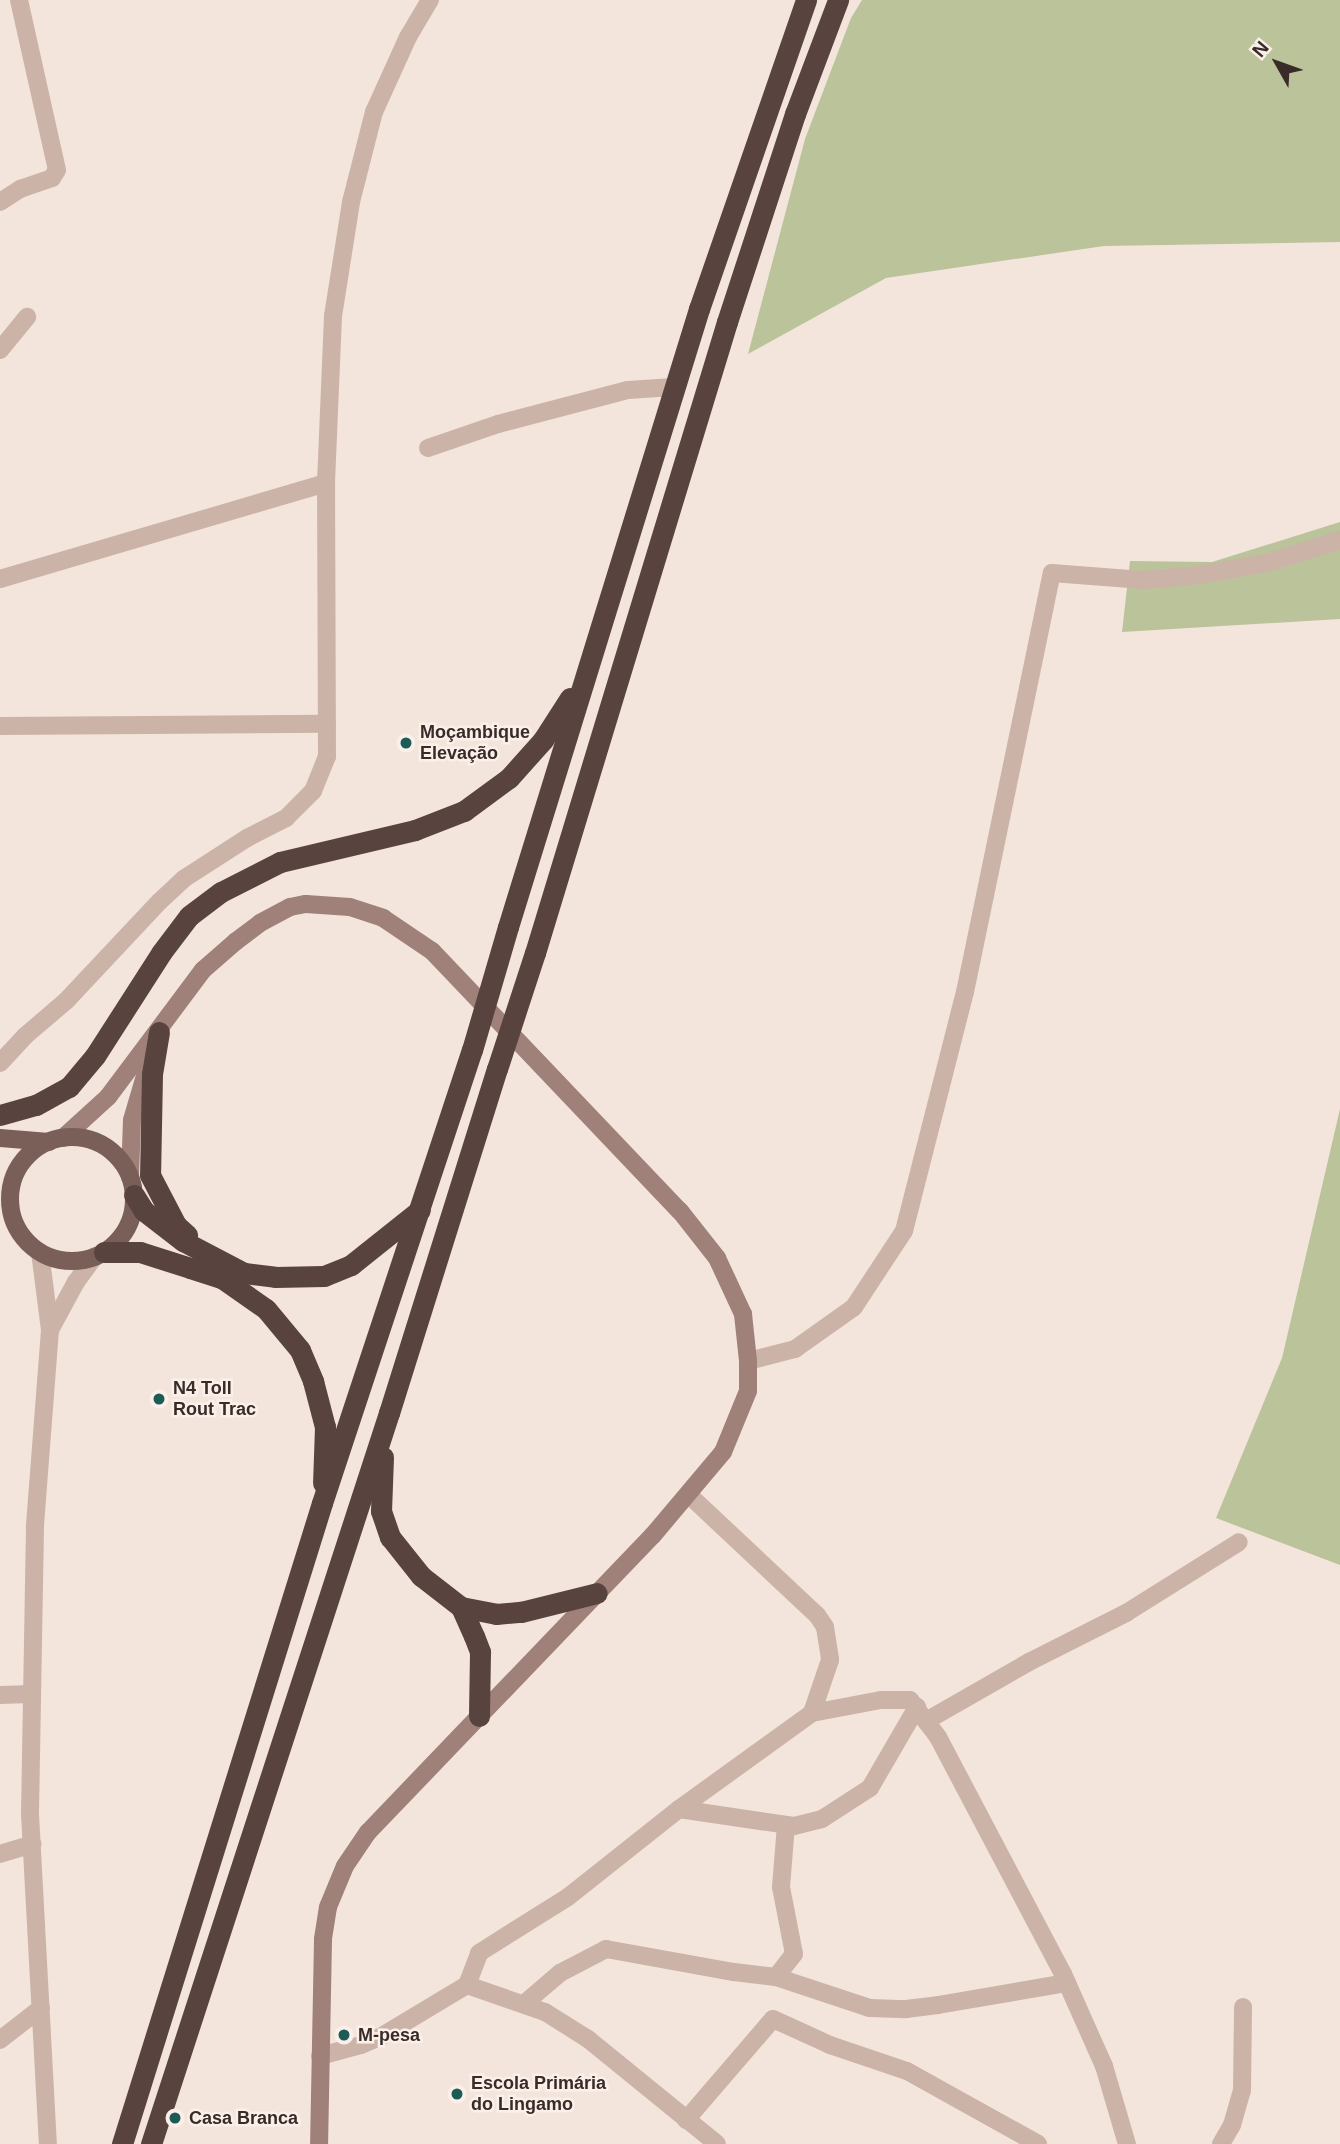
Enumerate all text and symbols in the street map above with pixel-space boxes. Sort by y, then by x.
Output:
north arrow [1242,28,1312,98]
text: N [1248,37,1273,61]
place label: Moçambique Elevação [420,722,530,764]
marker: Moçambique Elevação [398,735,414,751]
place label: N4 Toll Rout Trac [173,1378,256,1420]
marker: N4 Toll Rout Trac [151,1391,167,1407]
place label: M-pesa [358,2024,420,2046]
marker: M-pesa [336,2027,352,2043]
place label: Escola Primária do Lingamo [471,2073,606,2116]
marker: Escola Primária do Lingamo [449,2086,465,2102]
place label: Casa Branca [189,2107,298,2129]
marker: Casa Branca [167,2110,183,2126]

